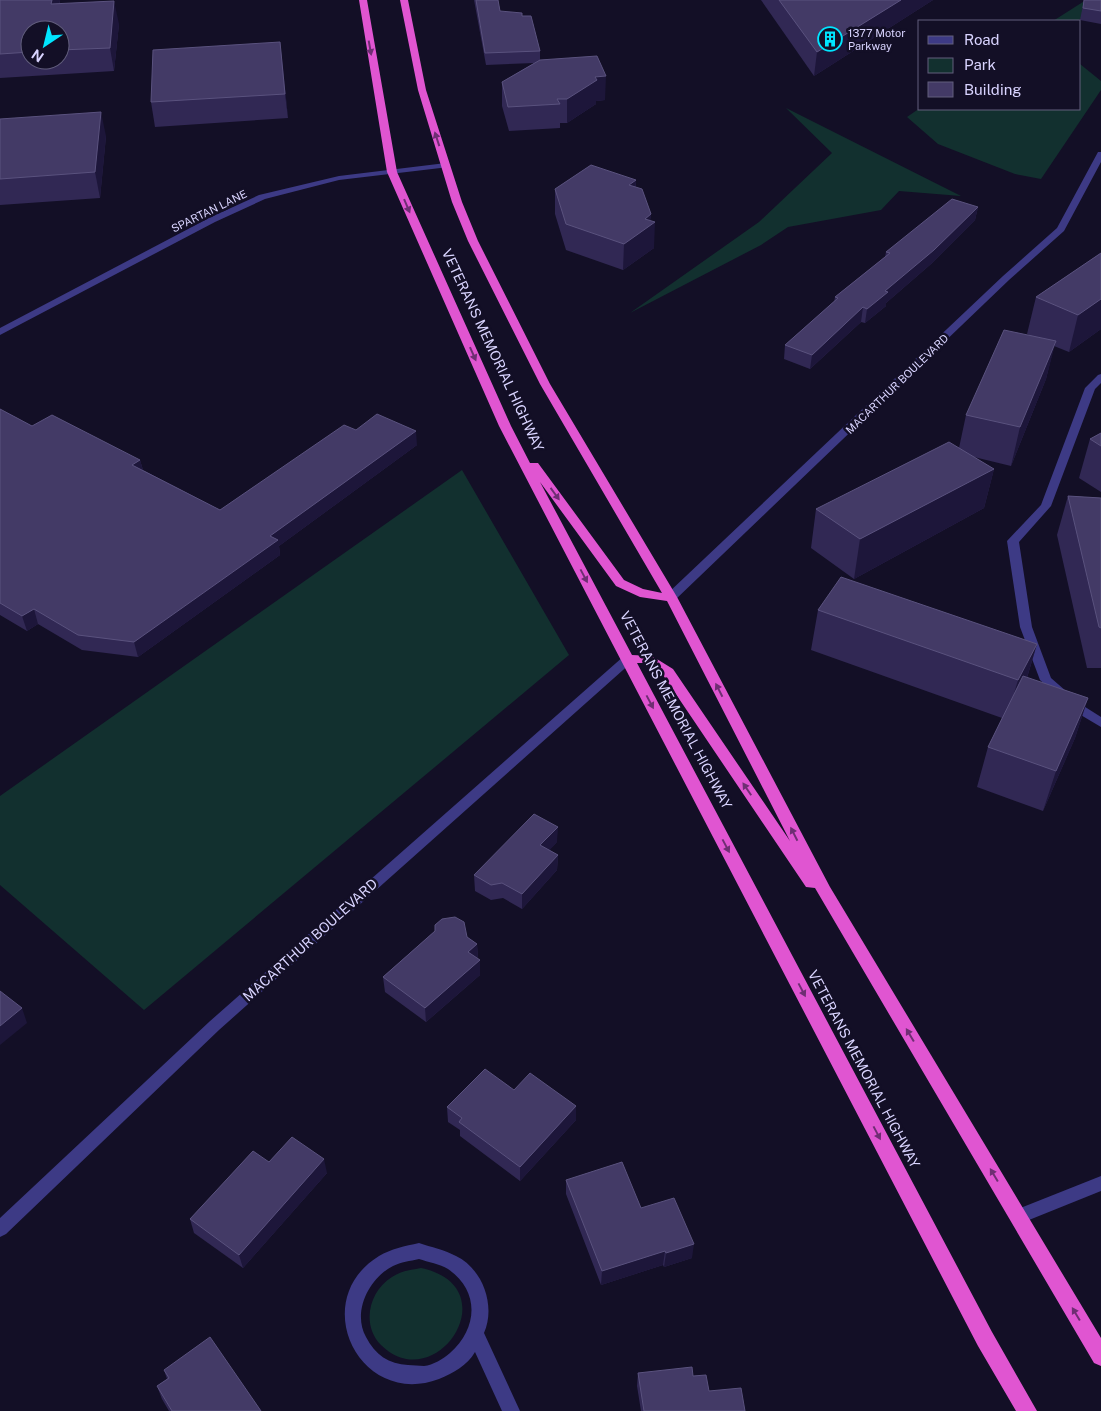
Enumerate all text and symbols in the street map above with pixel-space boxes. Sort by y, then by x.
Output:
north arrow [20,20,70,70]
legend [918,20,1081,110]
building icon: 1377 Motor Parkway [817,26,843,52]
place label: 1377 Motor Parkway [848,27,906,52]
text: Road [964,31,1000,48]
one-way arrow [367,41,375,57]
text: N [28,46,47,65]
text: Park [964,56,996,73]
text: Building [964,81,1022,98]
one-way arrow [433,131,441,146]
street label: SPARTAN LANE [169,187,249,234]
one-way arrow [403,199,411,213]
street label: VETERANS MEMORIAL HIGHWAY [439,246,547,454]
street label: MACARTHUR BOULEVARD [843,332,951,436]
one-way arrow [469,347,477,361]
one-way arrow [550,487,560,501]
one-way arrow [580,569,588,583]
street label: VETERANS MEMORIAL HIGHWAY [617,608,735,812]
one-way arrow [715,682,723,697]
one-way arrow [646,695,654,709]
one-way arrow [742,783,752,796]
one-way arrow [790,827,798,841]
one-way arrow [722,839,730,853]
street label: MACARTHUR BOULEVARD [240,875,380,1005]
street label: VETERANS MEMORIAL HIGHWAY [805,967,923,1171]
one-way arrow [798,982,806,997]
one-way arrow [906,1029,915,1042]
one-way arrow [873,1126,881,1141]
one-way arrow [989,1168,998,1181]
one-way arrow [1072,1308,1081,1321]

